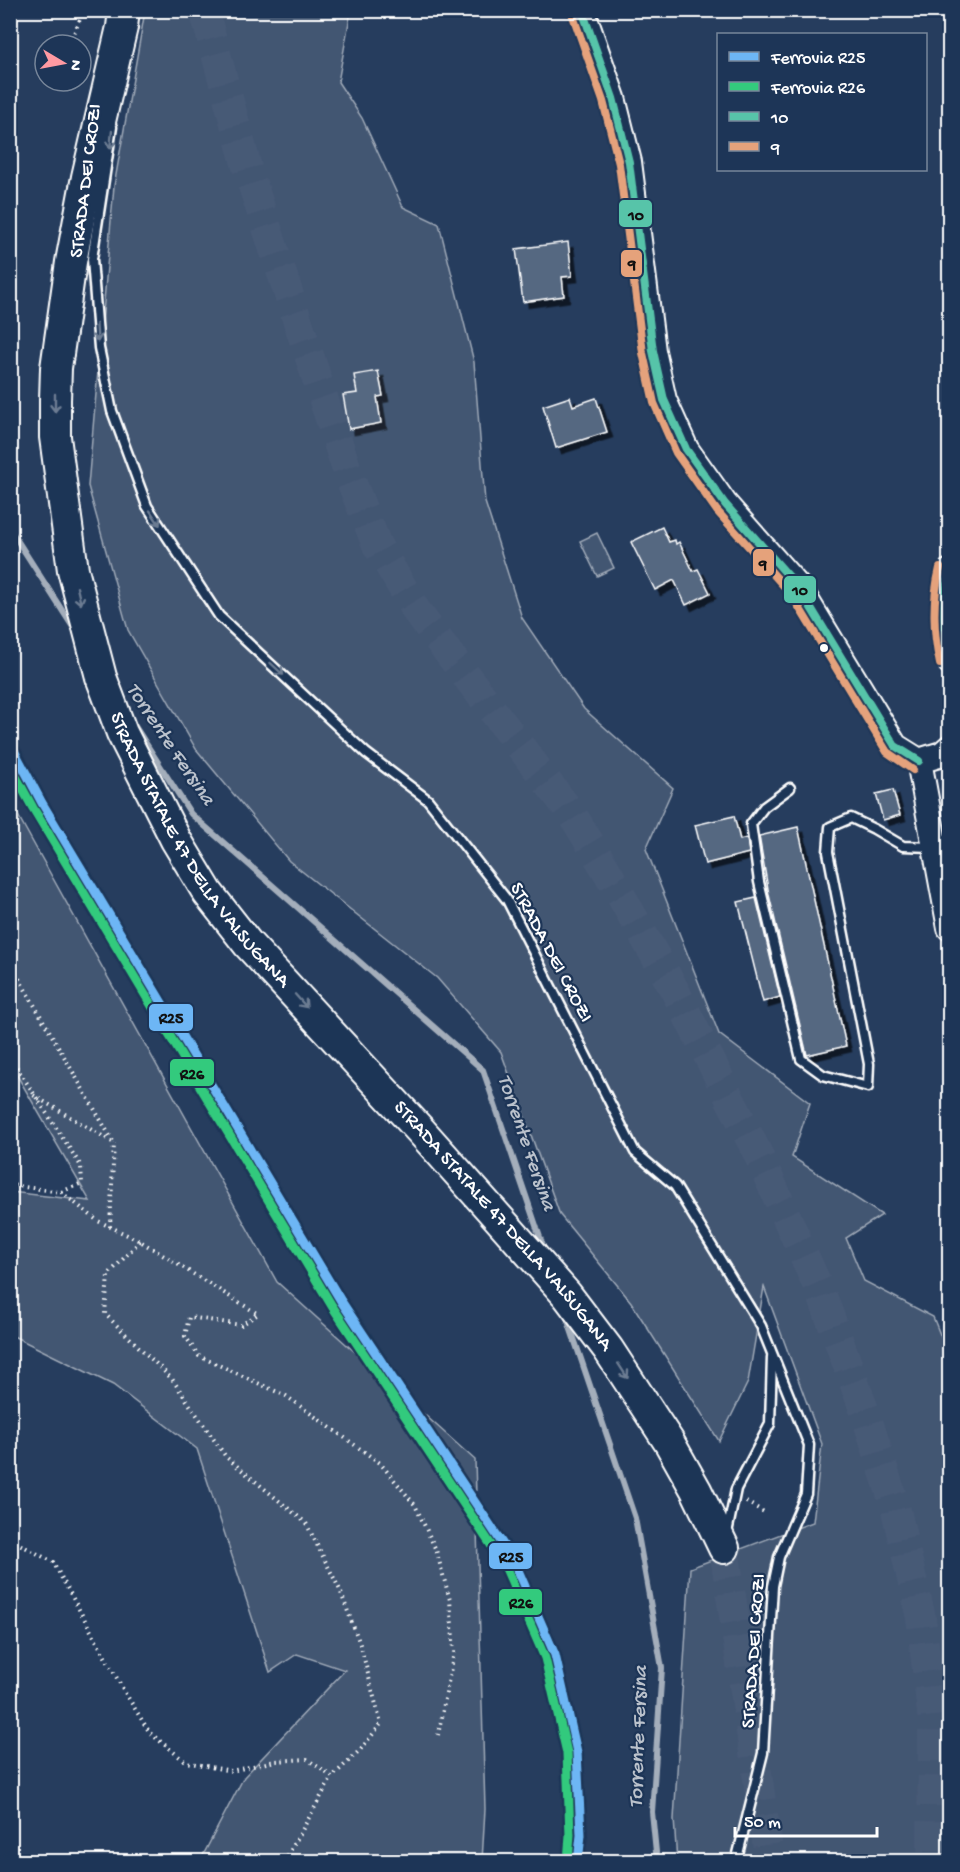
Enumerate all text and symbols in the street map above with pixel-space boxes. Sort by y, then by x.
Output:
north arrow [33,33,93,93]
legend [717,33,927,171]
text: Ferrovia R25 [770,49,865,70]
text: N [64,58,85,72]
text: Ferrovia R26 [770,79,866,100]
street label: STRADA DEI CROZI [66,103,108,259]
text: 10 [770,109,789,130]
one-way arrow [105,130,116,150]
text: 9 [770,139,780,160]
line badge: 10 [618,199,653,228]
text: 10 [627,208,644,227]
line badge: 9 [620,249,643,278]
text: 9 [627,257,636,276]
one-way arrow [92,323,103,343]
one-way arrow [49,392,61,412]
one-way arrow [149,509,161,526]
line badge: 9 [752,548,775,577]
text: 9 [758,557,767,576]
line badge: 10 [783,575,817,604]
text: 10 [791,583,808,602]
one-way arrow [74,586,86,605]
unlabelled marker [818,642,830,654]
one-way arrow [269,662,284,676]
water label: Torrente Fersina [119,679,220,812]
street label: STRADA STATALE 47 DELLA VALSUGANA [104,709,295,994]
street label: STRADA DEI CROZI [503,879,597,1027]
one-way arrow [293,993,307,1008]
line badge: R25 [148,1003,194,1032]
text: R25 [158,1011,184,1030]
line badge: R26 [169,1058,215,1087]
text: R26 [179,1067,205,1086]
water label: Torrente Fersina [490,1072,560,1215]
street label: STRADA STATALE 47 DELLA VALSUGANA [388,1096,618,1357]
one-way arrow [617,1362,629,1379]
line badge: R25 [488,1542,533,1570]
text: R25 [498,1550,524,1569]
street label: STRADA DEI CROZI [738,1573,772,1729]
line badge: R26 [498,1588,543,1616]
text: R26 [508,1596,534,1615]
water label: Torrente Fersina [625,1664,655,1808]
scale bar [735,1800,878,1838]
text: 50 m [744,1813,781,1834]

